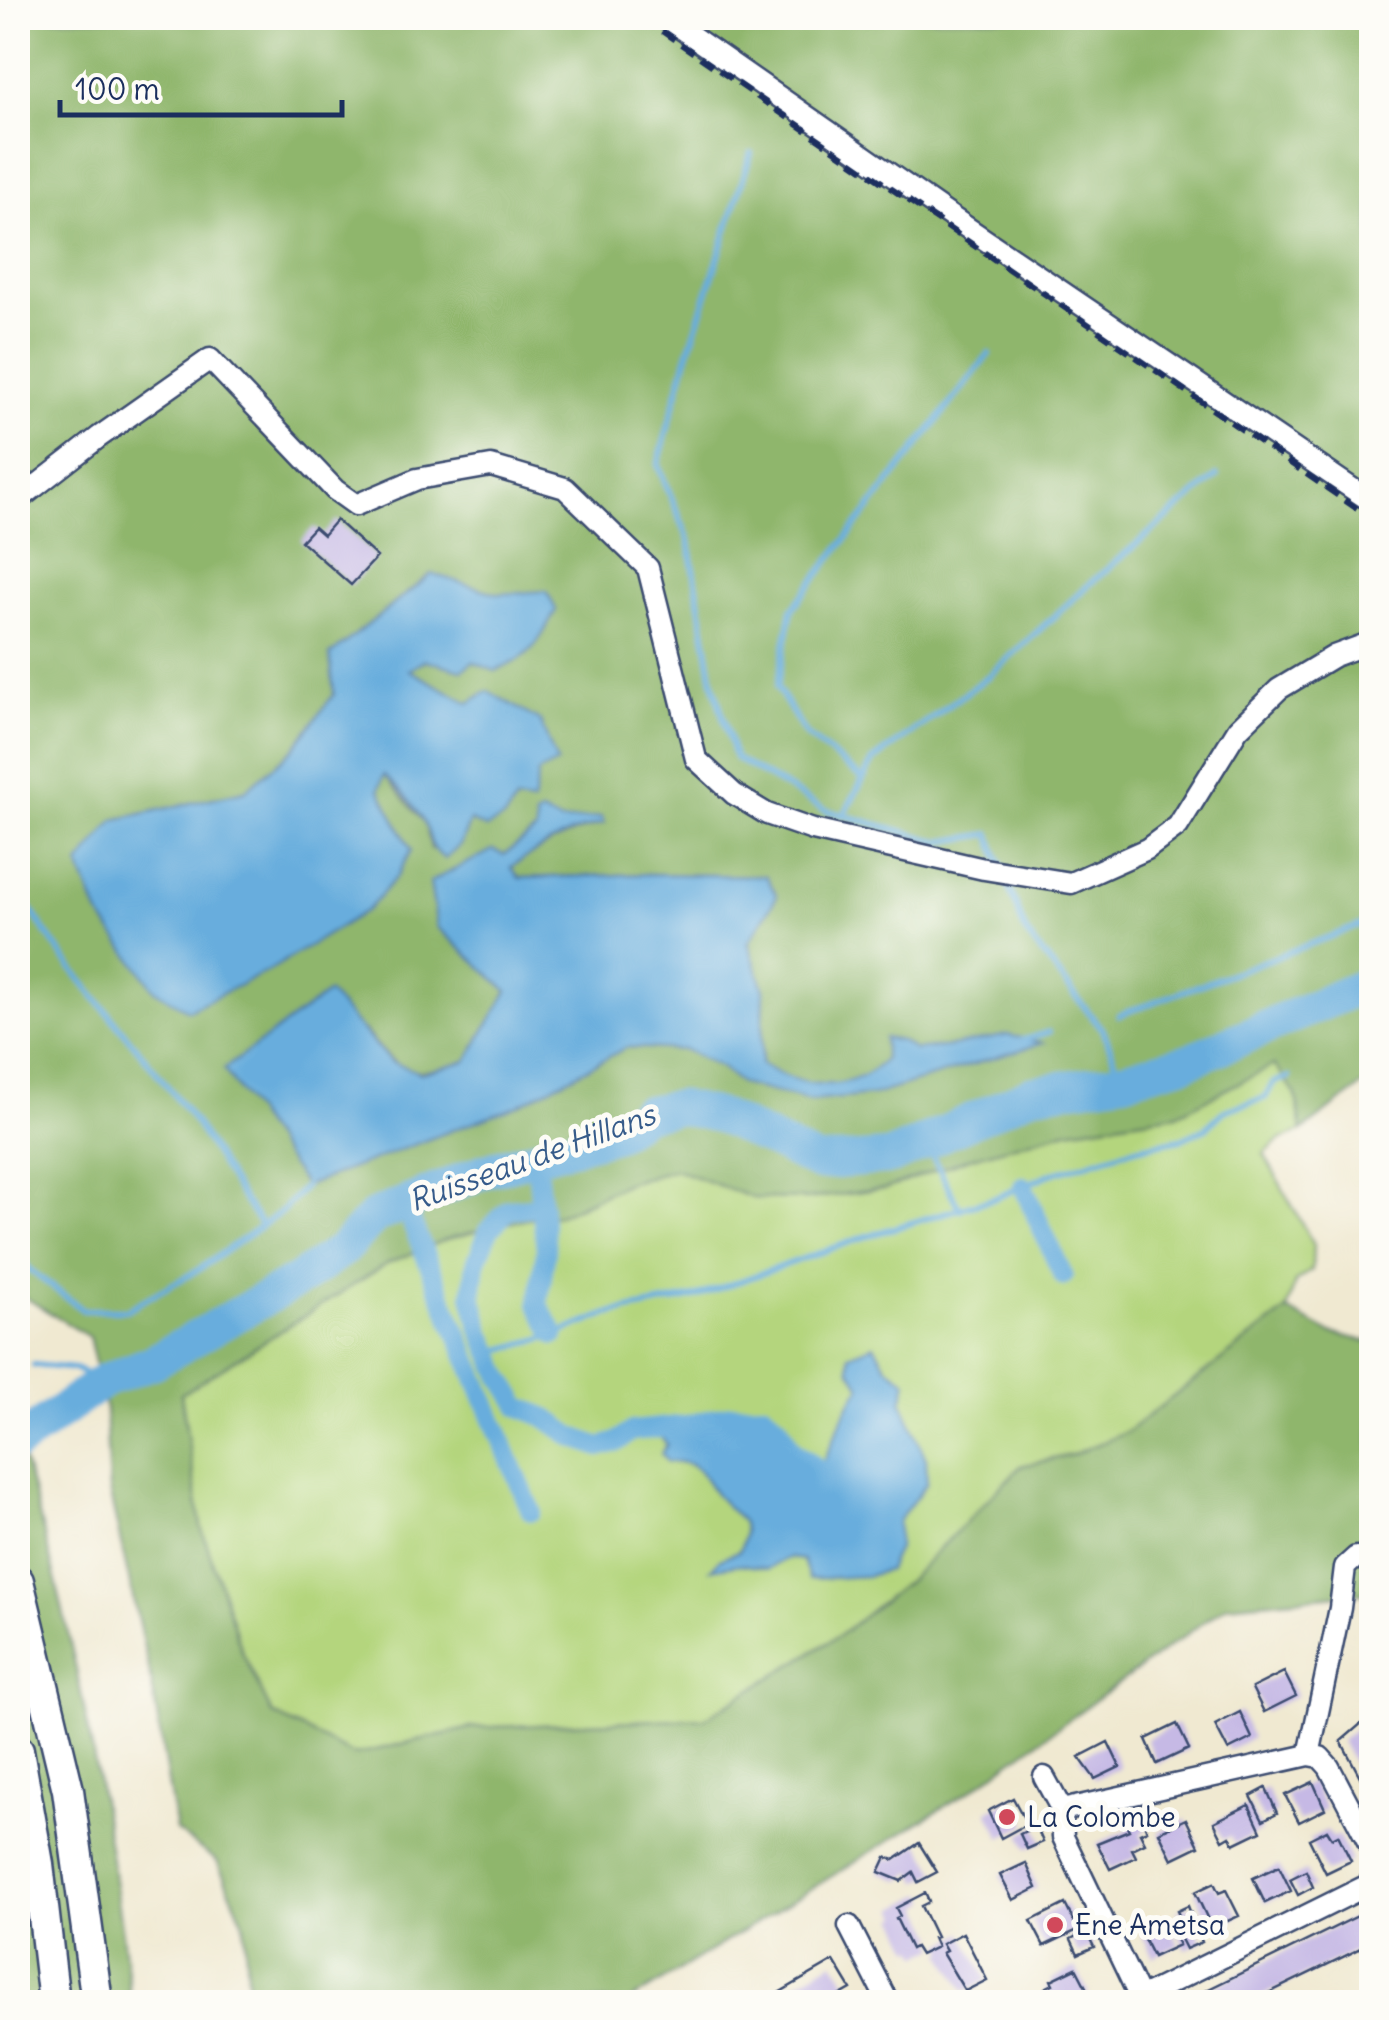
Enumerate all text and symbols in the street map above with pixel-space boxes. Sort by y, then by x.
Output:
scale bar [60,55,342,117]
text: 100 m [75,70,160,108]
water label: Ruisseau de Hillans [404,1094,662,1219]
place label: La Colombe [1027,1799,1176,1835]
marker: La Colombe [996,1806,1018,1828]
place label: Ene Ametsa [1075,1907,1225,1943]
marker: Ene Ametsa [1044,1914,1066,1936]

